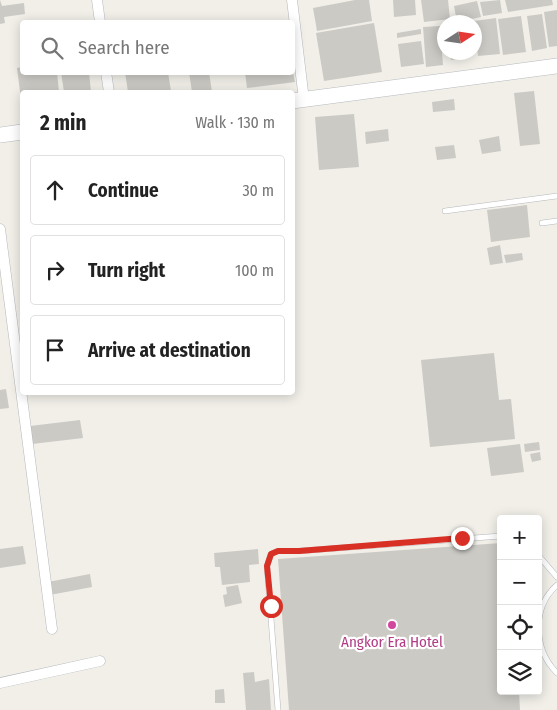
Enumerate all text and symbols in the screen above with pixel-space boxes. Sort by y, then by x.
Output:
north arrow [437,15,482,60]
search box [20,20,295,75]
icon: search [38,34,66,62]
text: Search here [78,36,170,59]
text: 2 min [40,110,87,136]
text: Walk · 130 m [195,113,275,132]
icon: ahead [41,176,69,204]
text: Continue [88,179,159,202]
text: 30 m [242,181,274,200]
icon: right [41,256,69,284]
text: Turn right [88,259,165,282]
text: 100 m [235,261,274,280]
icon: arrive [41,336,69,364]
text: Arrive at destination [88,339,251,362]
map controls [497,515,542,695]
button: + [497,515,542,560]
route end [451,527,474,550]
button: − [497,560,542,605]
route start [260,595,283,618]
button: locate [497,605,542,650]
marker: Angkor Era Hotel [386,619,398,631]
place label: Angkor Era Hotel [341,633,443,651]
button: layers [497,650,542,695]

